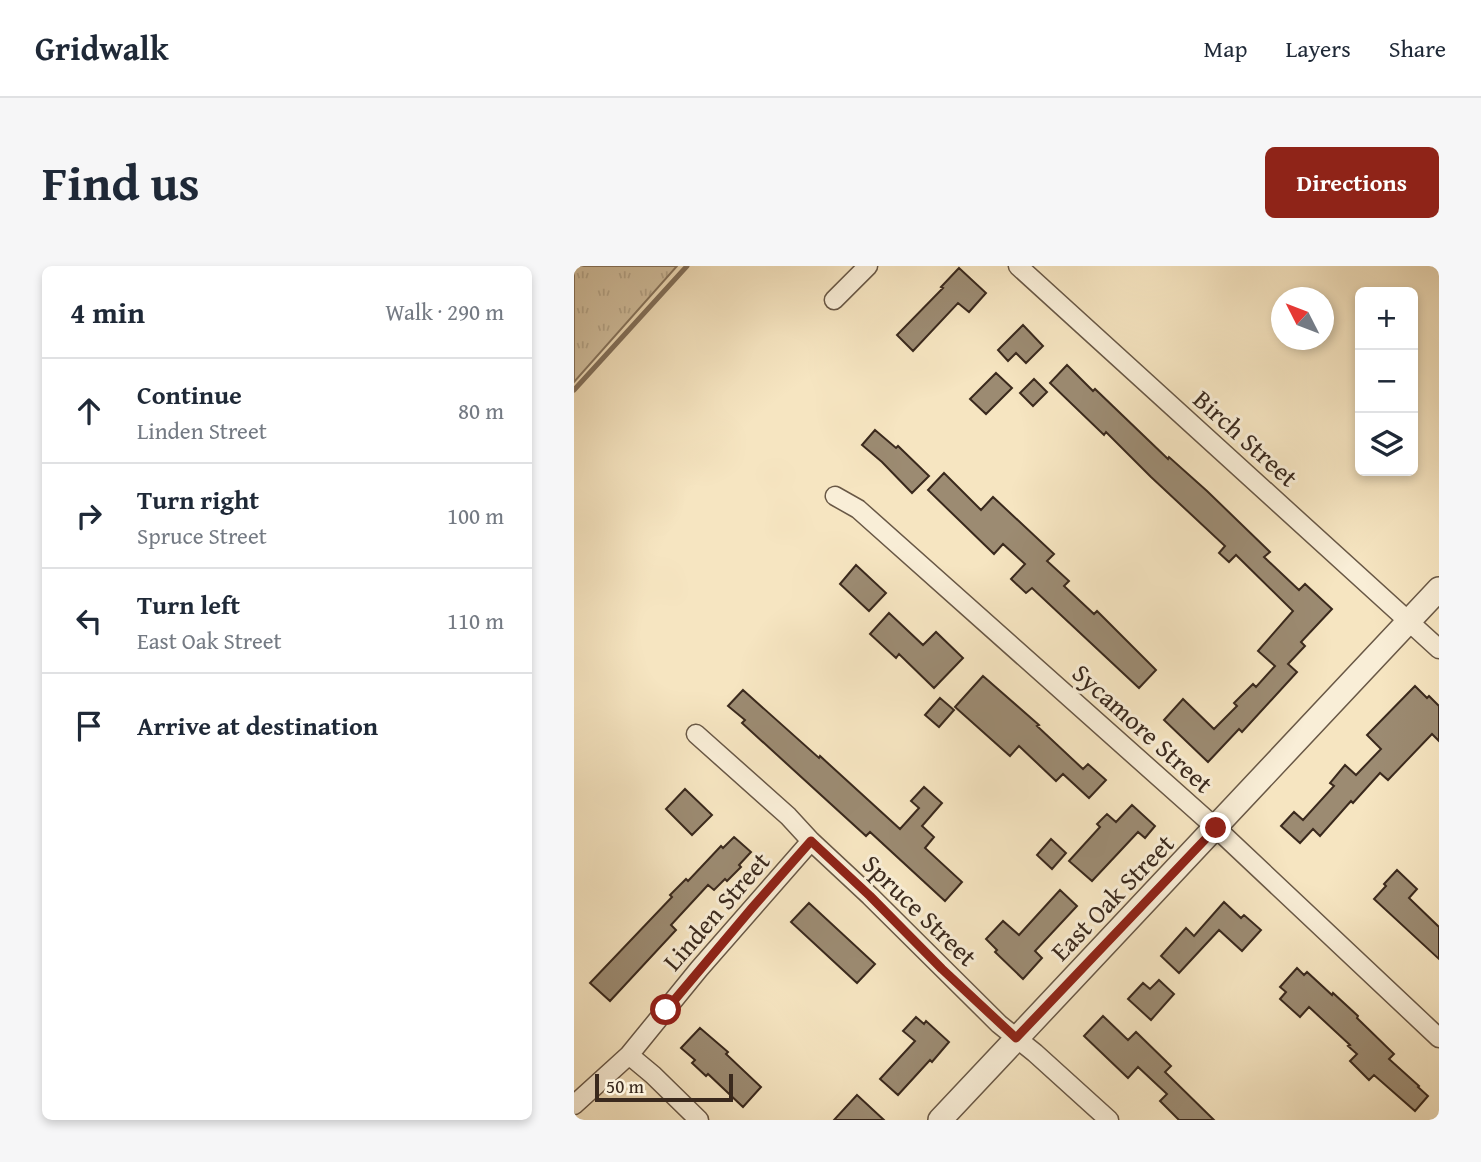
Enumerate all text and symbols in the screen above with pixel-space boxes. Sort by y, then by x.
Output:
text: Gridwalk [35,24,169,72]
text: Map [1204,31,1247,66]
text: Layers [1285,31,1351,66]
text: Share [1389,31,1446,66]
text: Find us [42,146,200,218]
button: Directions [1265,147,1439,218]
north arrow [1271,287,1334,350]
map controls [1355,287,1418,476]
button: + [1355,287,1418,350]
text: 4 min [70,290,145,334]
text: Walk · 290 m [385,295,504,328]
button: − [1355,350,1418,413]
text: Continue [137,375,242,414]
street label: Birch Street [1185,380,1307,496]
icon: ahead [70,392,108,430]
text: 80 m [458,394,504,427]
button: layers [1355,413,1418,476]
text: Linden Street [137,414,267,447]
text: Turn right [137,480,259,519]
icon: right [70,497,108,535]
text: 100 m [447,499,504,532]
text: Spruce Street [137,519,267,552]
text: Turn left [137,585,240,624]
icon: left [70,602,108,640]
text: 110 m [447,604,504,637]
text: East Oak Street [137,624,282,657]
street label: Sycamore Street [1064,654,1222,802]
text: Arrive at destination [137,706,378,745]
icon: arrive [70,707,108,745]
route end [1200,812,1231,843]
street label: East Oak Street [1041,825,1183,969]
street label: Linden Street [653,843,779,979]
street label: Spruce Street [854,845,986,975]
route start [650,994,681,1025]
scale bar [595,1071,733,1103]
text: 50 m [606,1072,644,1100]

